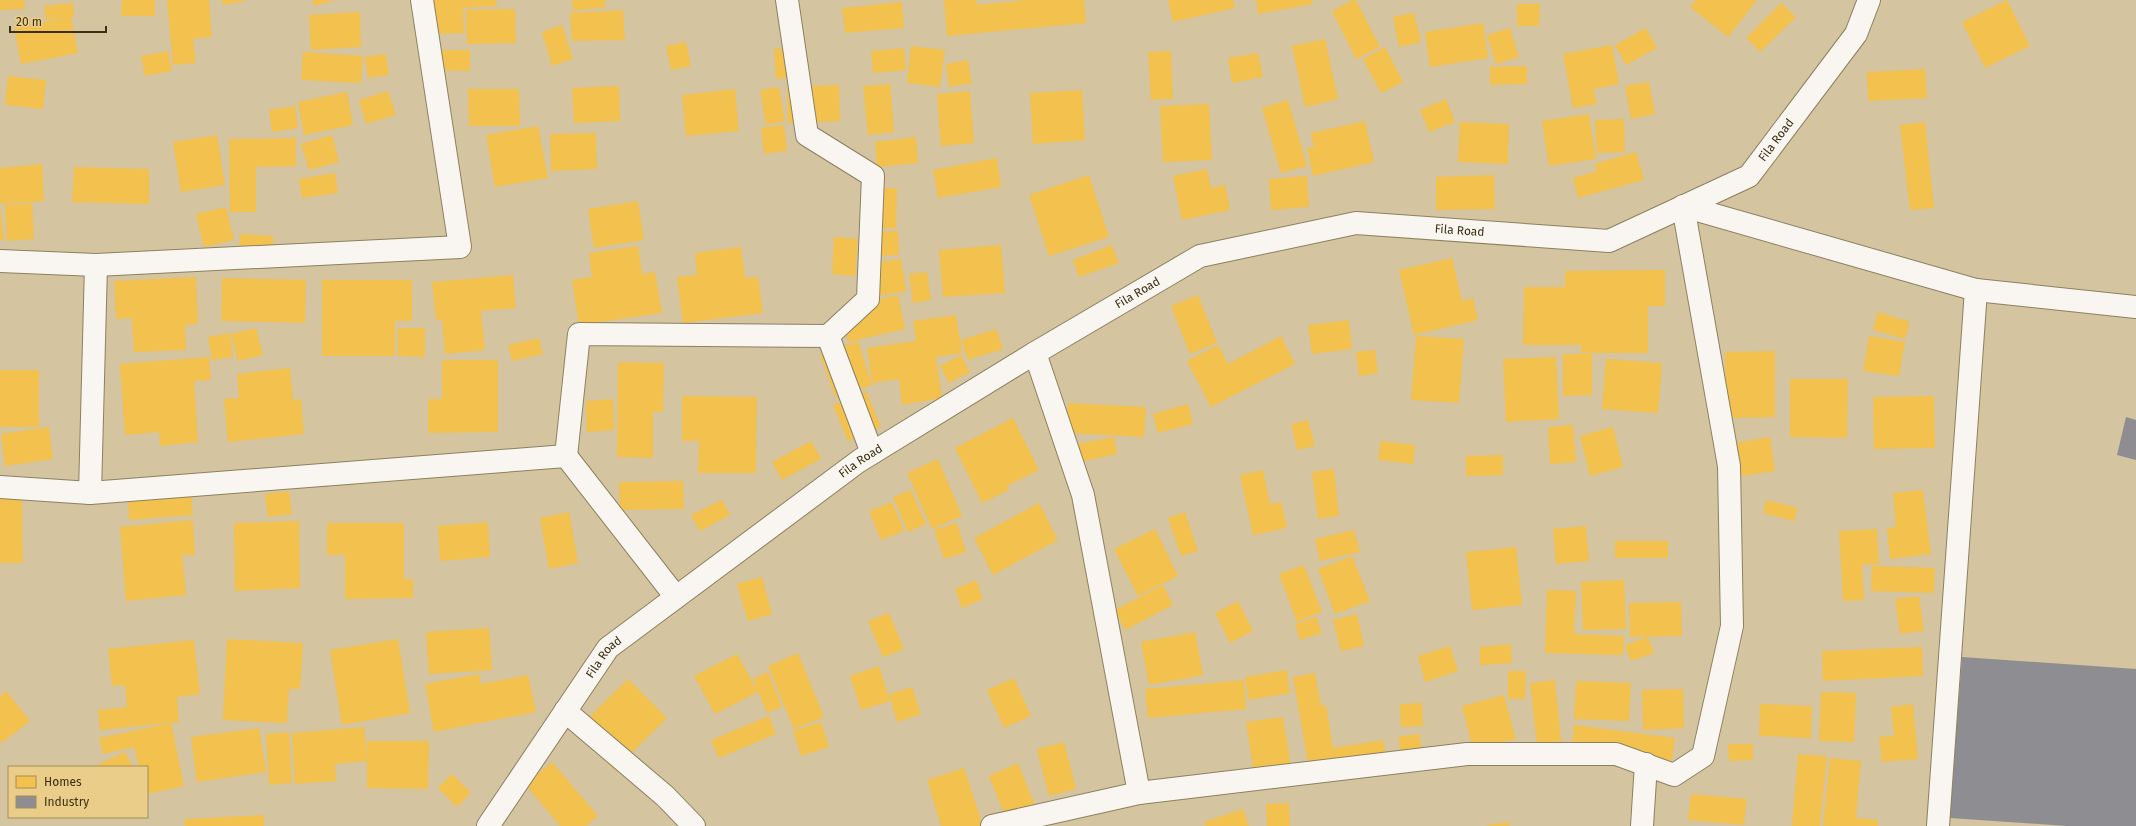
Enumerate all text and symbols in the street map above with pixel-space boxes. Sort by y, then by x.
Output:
scale bar [10,8,106,34]
text: 20 m [16,15,42,29]
street label: Fila Road [1756,116,1797,164]
street label: Fila Road [1434,222,1485,239]
street label: Fila Road [1112,274,1162,311]
street label: Fila Road [836,441,885,481]
street label: Fila Road [583,633,624,681]
legend [8,766,148,818]
text: Homes [44,775,82,789]
text: Industry [44,795,89,809]

